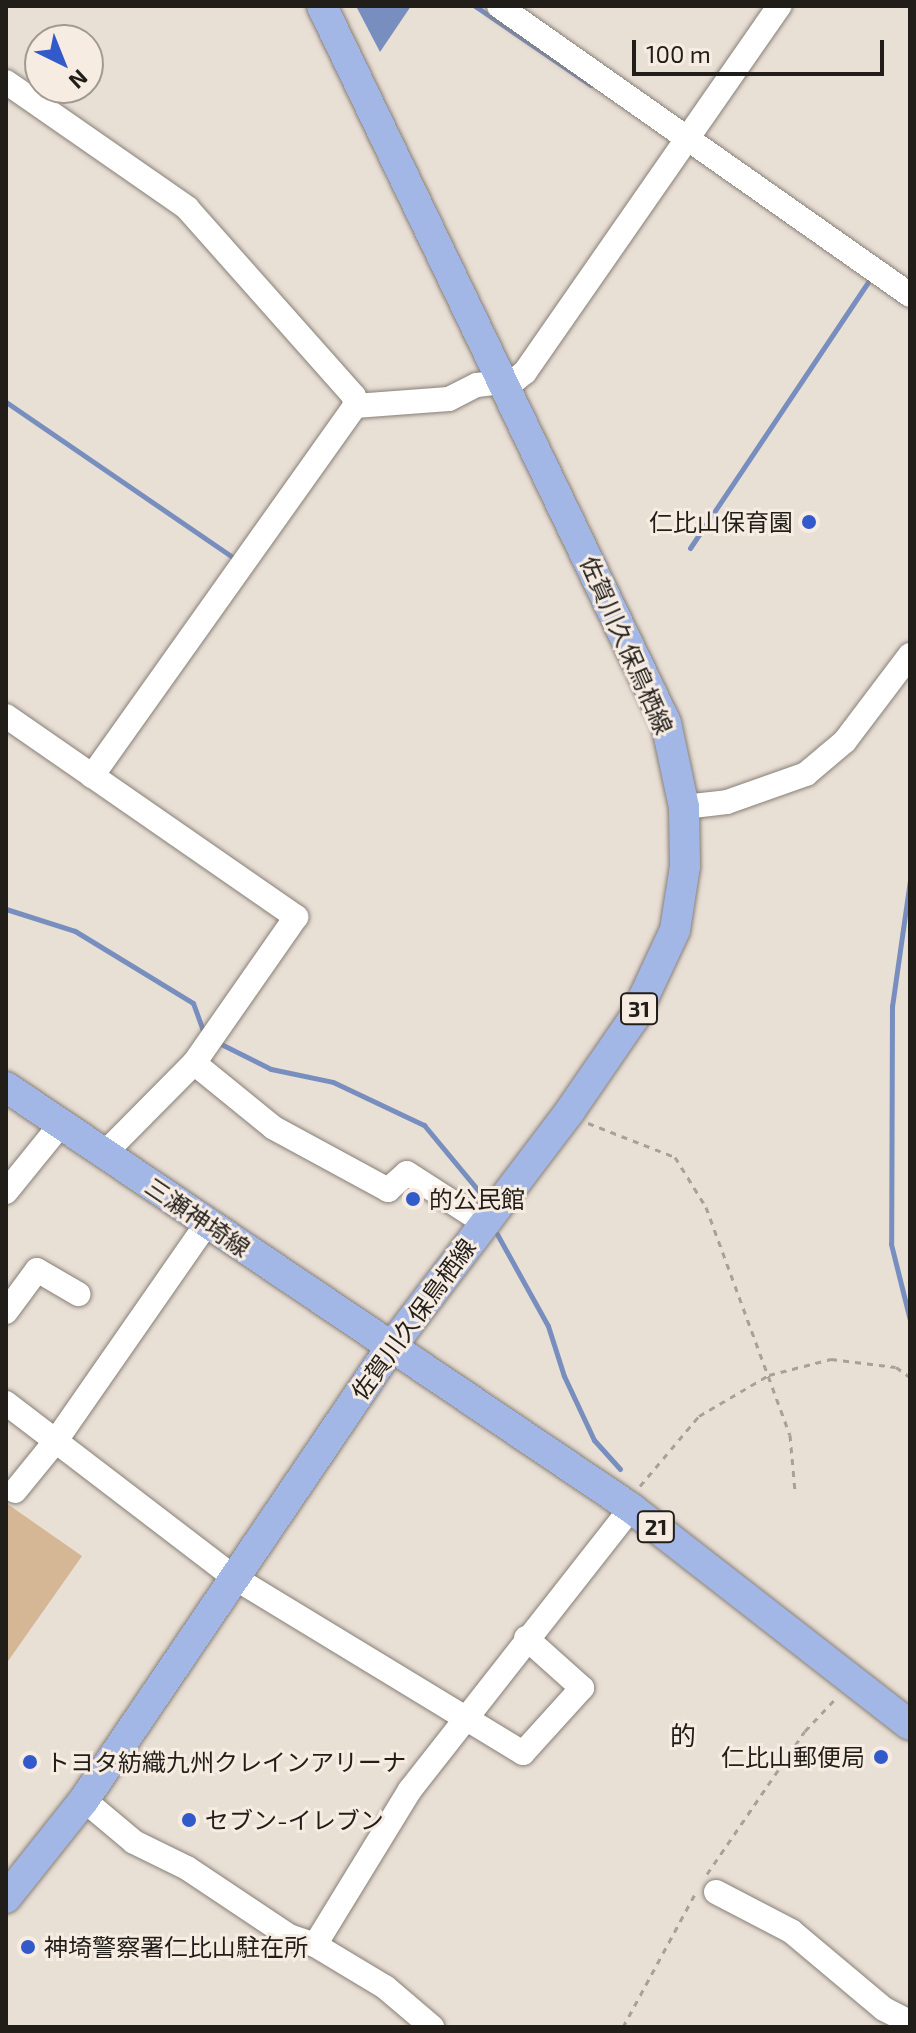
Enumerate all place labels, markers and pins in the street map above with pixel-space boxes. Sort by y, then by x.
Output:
place label: 仁比山保育園 [649,508,793,536]
marker: 仁比山保育園 [800,513,818,531]
place label: 的公民館 [429,1185,525,1213]
marker: 的公民館 [404,1190,422,1208]
place label: 仁比山郵便局 [721,1743,865,1771]
place label: トヨタ紡織九州クレインアリーナ [46,1748,406,1776]
marker: 仁比山郵便局 [872,1748,890,1766]
marker: トヨタ紡織九州クレインアリーナ [21,1753,39,1771]
place label: セブン-イレブン [205,1806,384,1834]
marker: セブン-イレブン [180,1811,198,1829]
place label: 神埼警察署仁比山駐在所 [44,1933,308,1961]
marker: 神埼警察署仁比山駐在所 [19,1938,37,1956]

